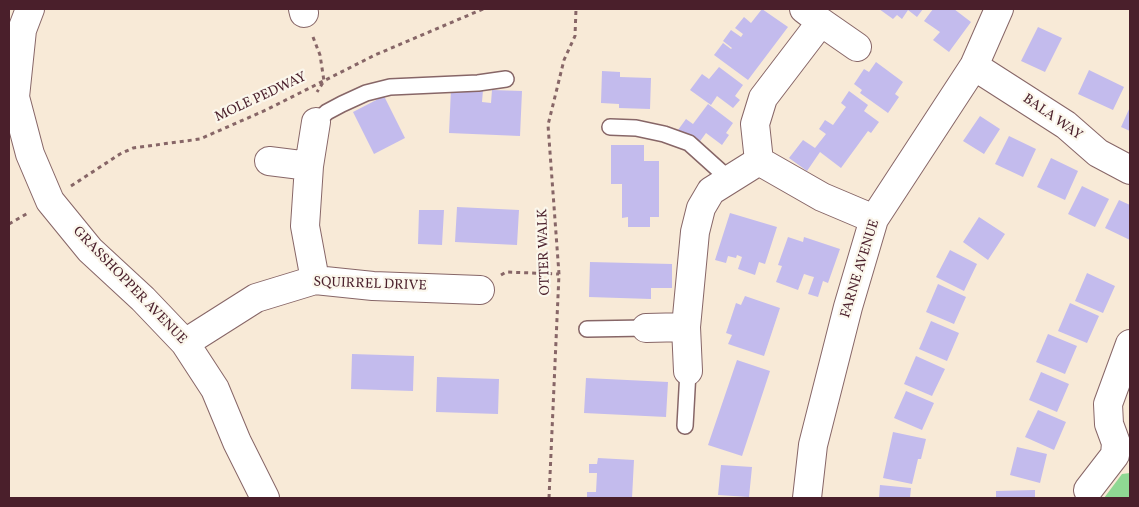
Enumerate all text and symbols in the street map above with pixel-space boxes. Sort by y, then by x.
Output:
street label: MOLE PEDWAY [213,69,309,127]
street label: BALA WAY [1019,91,1085,145]
street label: OTTER WALK [535,208,555,296]
street label: FARNE AVENUE [838,218,884,320]
street label: GRASSHOPPER AVENUE [68,224,190,348]
street label: SQUIRREL DRIVE [313,275,427,295]

